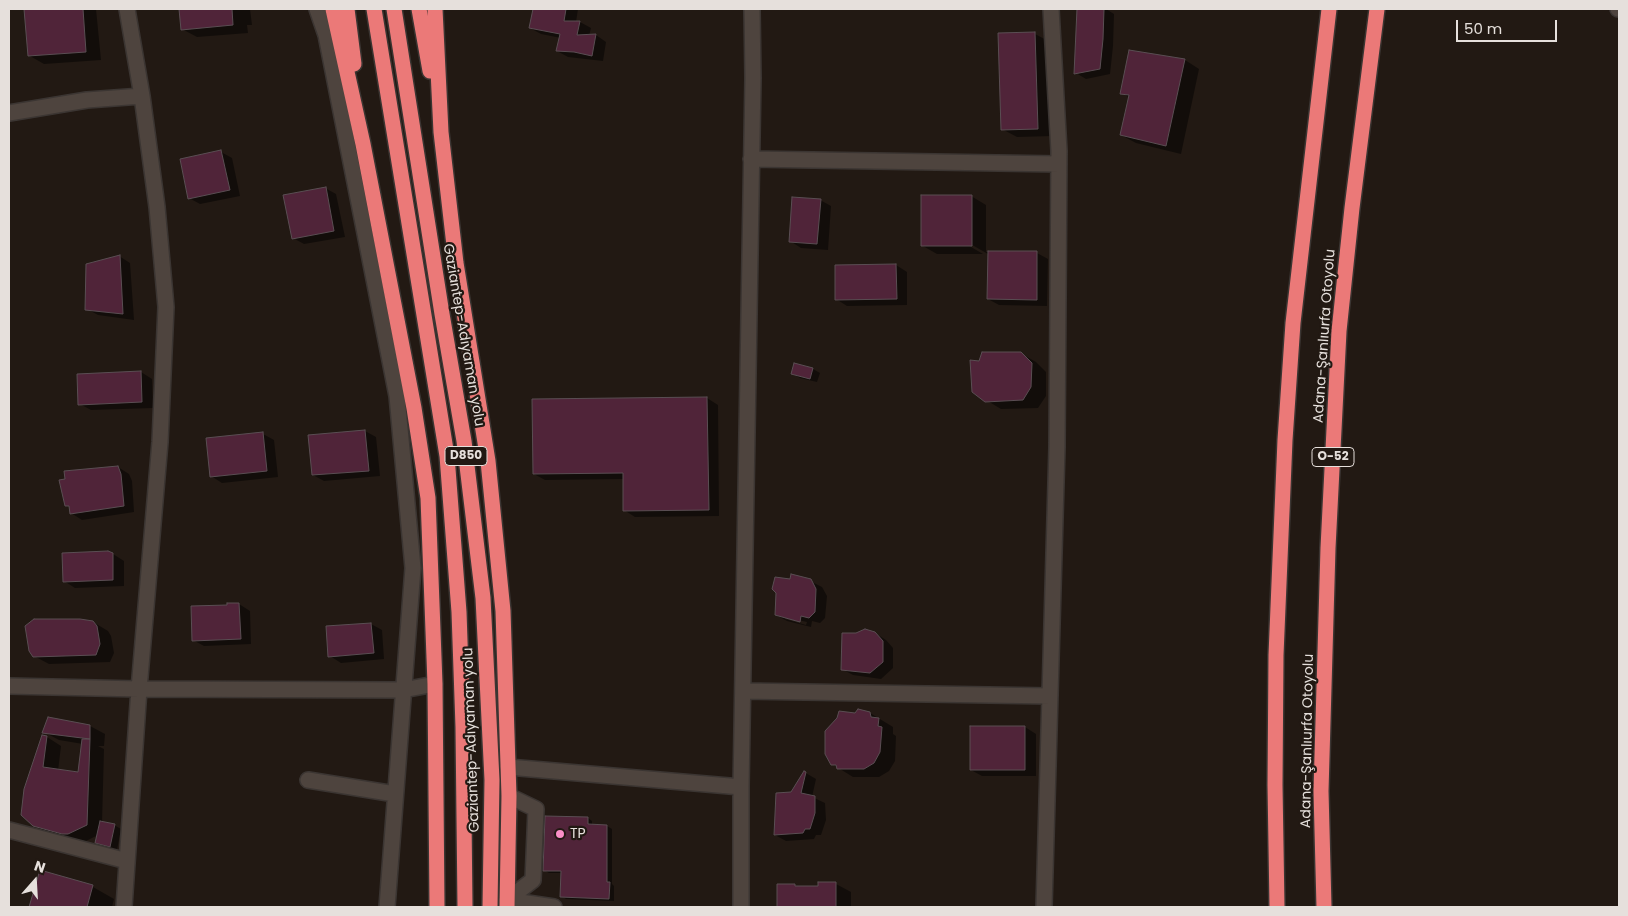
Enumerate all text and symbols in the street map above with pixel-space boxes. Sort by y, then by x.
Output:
scale bar [1458,10,1559,42]
text: 50 m [1464,18,1502,39]
street label: Gaziantep-Adıyaman yolu [439,242,487,428]
street label: Adana-Şanlıurfa Otoyolu [1311,248,1339,424]
road number: D850 [445,446,487,466]
road number: O-52 [1312,448,1354,467]
street label: Gaziantep-Adıyaman yolu [460,647,484,833]
street label: Adana-Şanlıurfa Otoyolu [1298,654,1318,828]
place label: TP [570,826,586,842]
marker: TP [554,828,566,840]
north arrow [10,856,60,906]
text: N [32,856,48,878]

